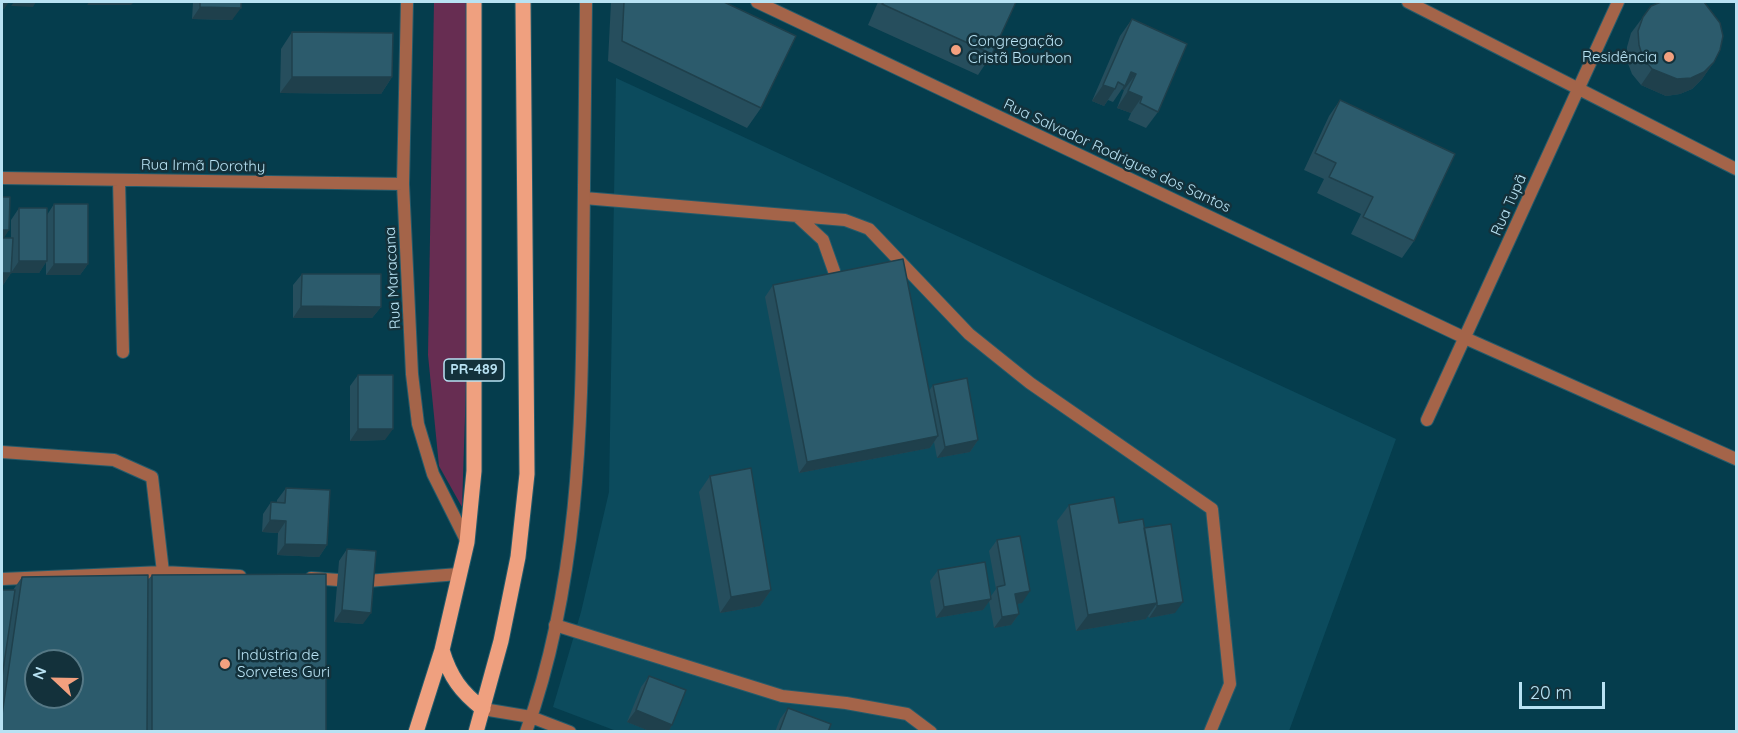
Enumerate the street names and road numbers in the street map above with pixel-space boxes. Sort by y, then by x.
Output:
street label: Rua Salvador Rodrigues dos Santos [1001,95,1233,217]
street label: Rua Irmã Dorothy [141,156,265,176]
street label: Rua Tupã [1487,171,1531,239]
street label: Rua Maracana [381,226,405,330]
road number: PR-489 [444,359,504,381]

